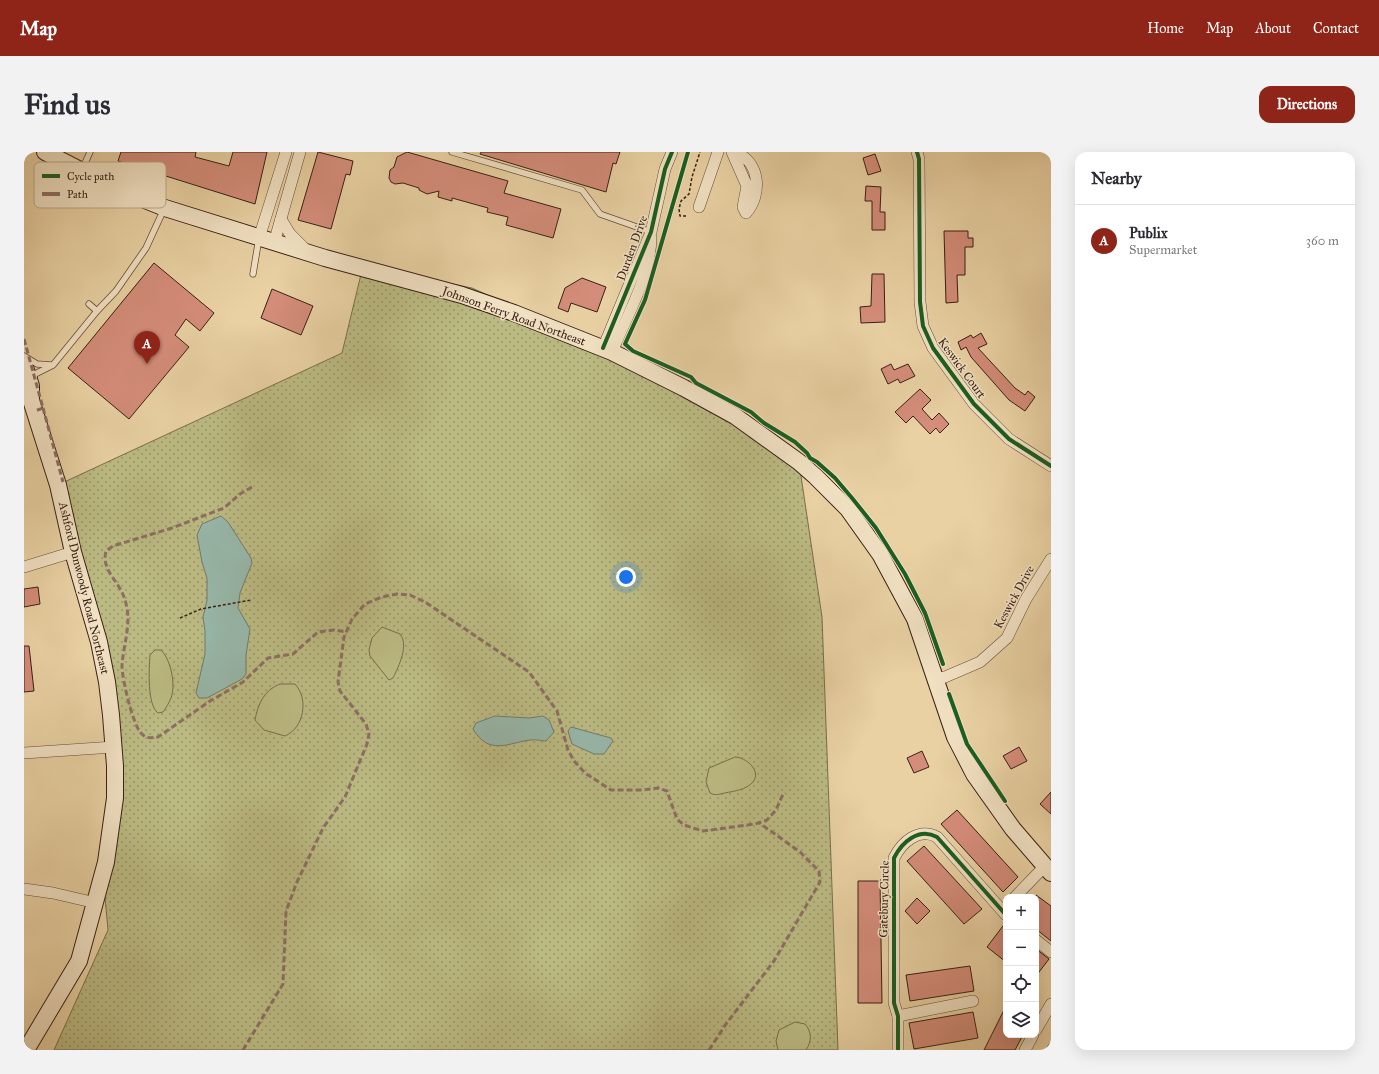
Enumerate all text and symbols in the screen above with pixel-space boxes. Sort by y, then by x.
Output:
text: Map [20,17,57,40]
text: Home [1147,20,1184,37]
text: Map [1206,20,1233,37]
text: About [1255,20,1291,37]
text: Contact [1313,20,1359,37]
button: Directions [1259,86,1355,123]
text: Find us [24,87,110,122]
legend [34,162,166,208]
text: Nearby [1091,168,1142,189]
text: Cycle path [67,170,114,183]
text: Path [67,188,88,201]
street label: Durden Drive [614,214,650,282]
text: Publix [1129,224,1168,242]
text: A [1100,233,1108,249]
text: 360 m [1306,233,1339,249]
text: Supermarket [1129,242,1197,258]
street label: Johnson Ferry Road Northeast [438,283,588,350]
pin: A [134,331,160,364]
street label: Keswick Court [935,335,989,402]
street label: Ashford Dunwoody Road Northeast [56,499,112,676]
street label: Keswick Drive [991,563,1037,631]
your location [616,567,636,587]
street label: Gatebury Circle [876,860,892,938]
map controls [1003,894,1039,1038]
button: + [1003,894,1039,930]
button: − [1003,930,1039,966]
button: locate [1003,966,1039,1002]
button: layers [1003,1002,1039,1038]

